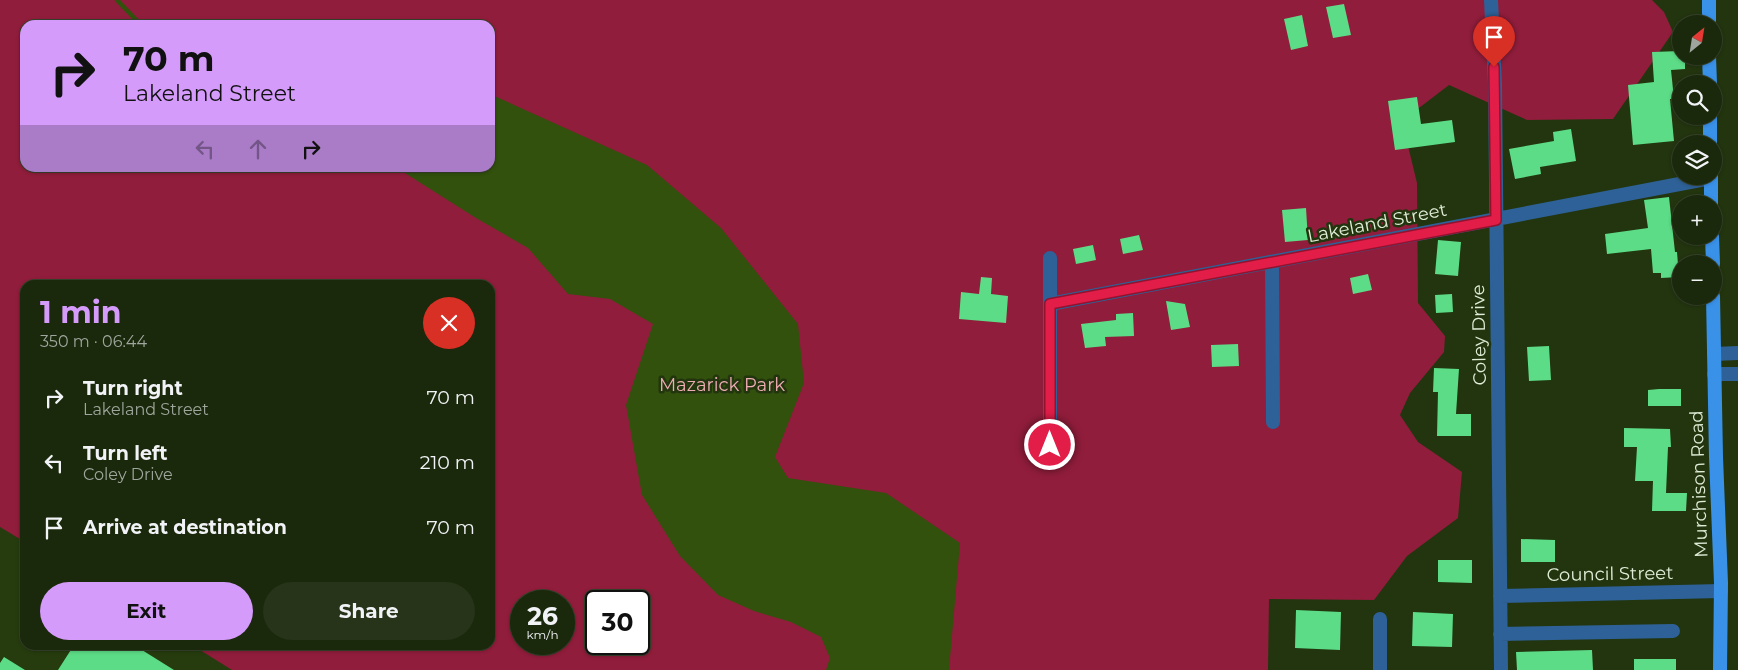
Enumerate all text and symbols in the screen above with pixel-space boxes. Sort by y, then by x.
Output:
north arrow [1672,15,1722,65]
map controls [1672,15,1722,305]
pin [1473,16,1515,67]
icon: arrive [1480,23,1508,51]
text: 70 m [123,37,214,80]
icon: right [40,40,105,105]
button: search [1672,75,1722,125]
text: Lakeland Street [123,80,296,107]
icon: left [191,135,219,163]
icon: ahead [244,135,272,163]
icon: right [297,135,325,163]
button: layers [1672,135,1722,185]
button: + [1672,195,1722,245]
street label: Lakeland Street [1305,199,1449,247]
button: − [1672,255,1722,305]
street label: Coley Drive [1467,284,1491,386]
text: 1 min [40,294,121,331]
button: close [423,297,475,349]
text: 350 m · 06:44 [40,332,147,351]
park label: Mazarick Park [659,374,785,396]
text: Turn right [83,377,183,400]
icon: right [40,384,68,412]
text: 70 m [426,386,475,409]
text: Lakeland Street [83,400,209,419]
street label: Murchison Road [1685,410,1713,558]
position arrow [1023,418,1075,470]
text: Turn left [83,442,168,465]
icon: left [40,449,68,477]
text: 210 m [420,451,475,474]
text: Coley Drive [83,465,173,484]
icon: arrive [40,514,68,542]
text: Arrive at destination [83,516,287,539]
text: 70 m [426,516,475,539]
street label: Council Street [1546,562,1674,586]
button: Exit [40,582,253,640]
button: Share [263,582,475,640]
speed limit sign: 30 [585,590,650,655]
text: 26 [527,601,558,631]
text: km/h [526,627,559,642]

